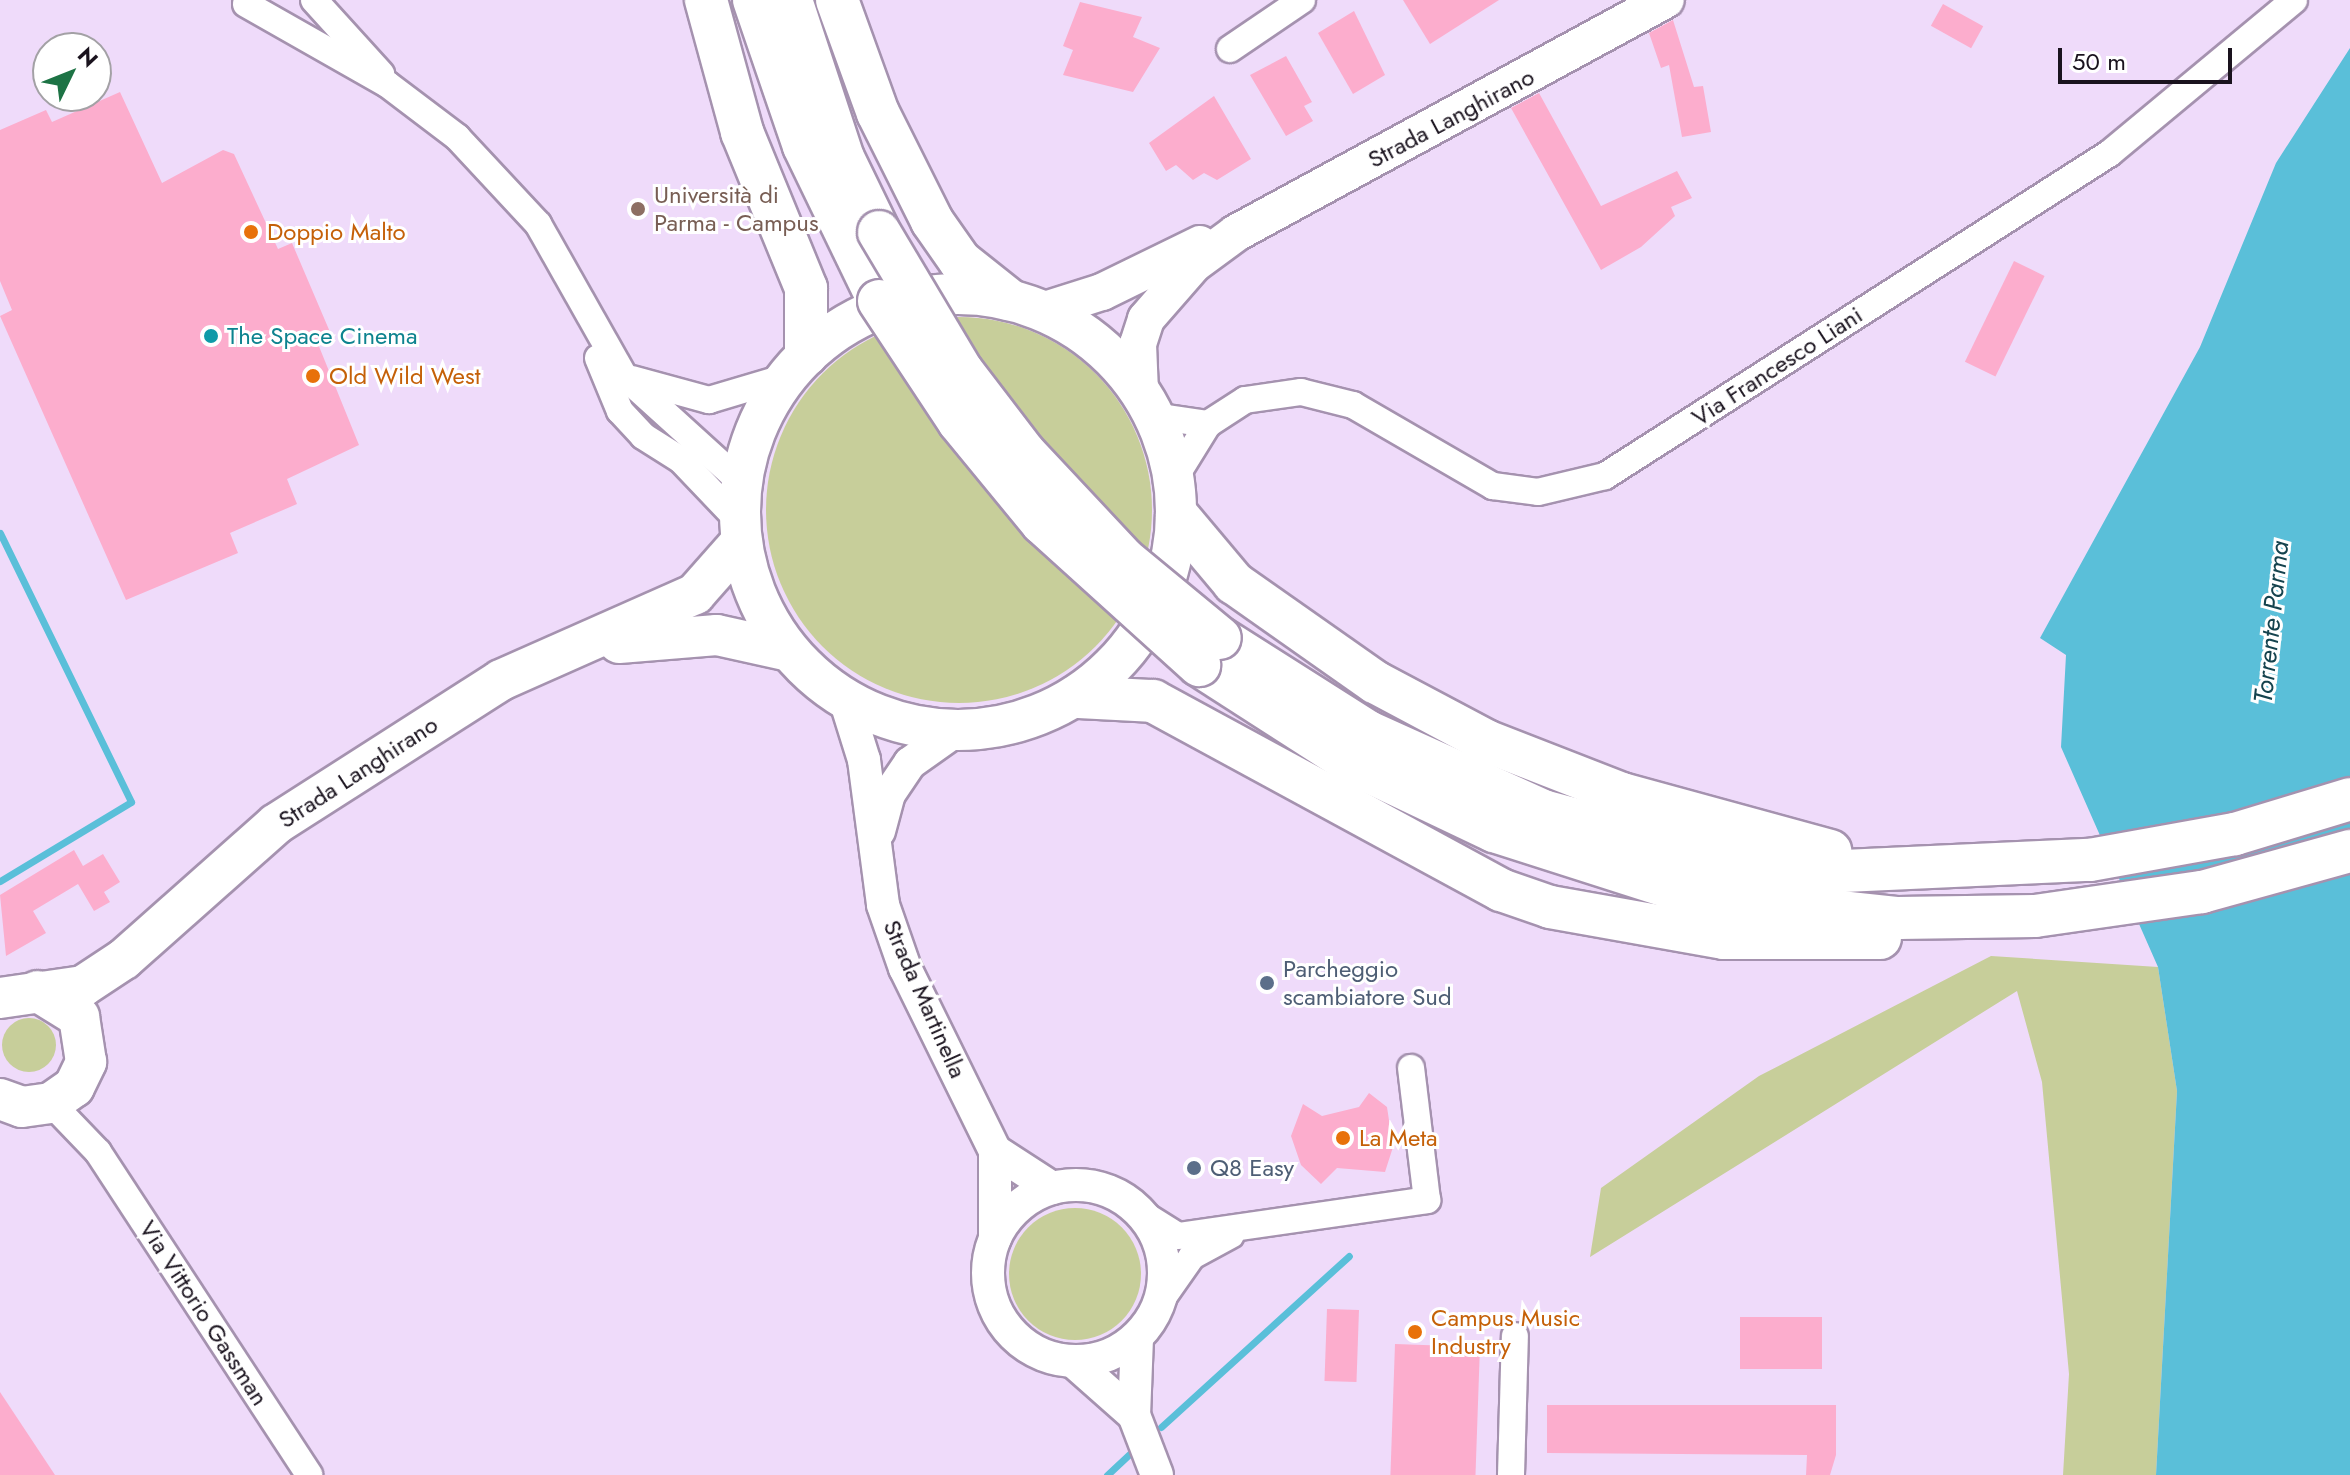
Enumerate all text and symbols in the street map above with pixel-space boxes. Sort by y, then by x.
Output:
north arrow [32,32,112,112]
scale bar [2062,32,2236,82]
text: N [70,40,106,74]
text: 50 m [2072,44,2126,79]
street label: Strada Langhirano [1363,62,1539,174]
place label: Università di Parma - Campus [654,181,819,237]
marker: Università di Parma - Campus [629,200,647,218]
place label: Doppio Malto [267,218,406,246]
marker: Doppio Malto [242,223,260,241]
street label: Via Francesco Liani [1686,300,1868,432]
place label: The Space Cinema [227,322,418,350]
marker: The Space Cinema [202,327,220,345]
place label: Old Wild West [329,362,480,390]
marker: Old Wild West [304,367,322,385]
water label: Torrente Parma [2248,539,2296,705]
street label: Strada Langhirano [273,710,443,834]
street label: Strada Martinella [877,916,973,1082]
place label: Parcheggio scambiatore Sud [1283,955,1452,1011]
marker: Parcheggio scambiatore Sud [1258,974,1276,992]
place label: La Meta [1359,1124,1438,1152]
marker: La Meta [1334,1129,1352,1147]
place label: Q8 Easy [1210,1154,1294,1182]
marker: Q8 Easy [1185,1159,1203,1177]
street label: Via Vittorio Gassman [133,1215,275,1411]
place label: Campus Music Industry [1431,1304,1580,1360]
marker: Campus Music Industry [1406,1323,1424,1341]

